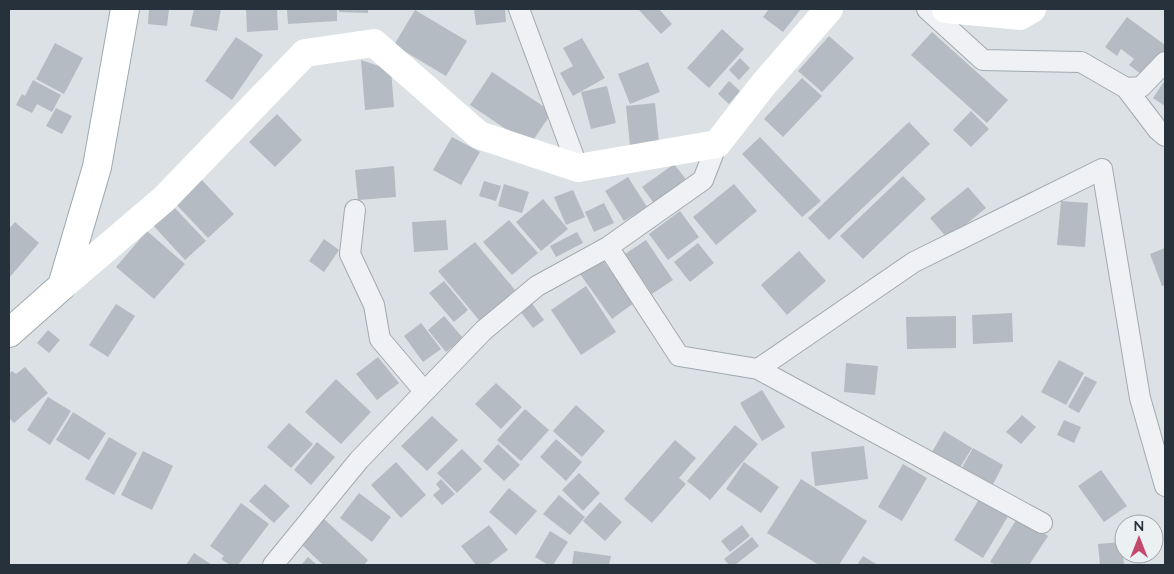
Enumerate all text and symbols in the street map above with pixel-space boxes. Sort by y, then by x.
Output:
north arrow [1114,514,1164,564]
text: N [1134,517,1144,534]

